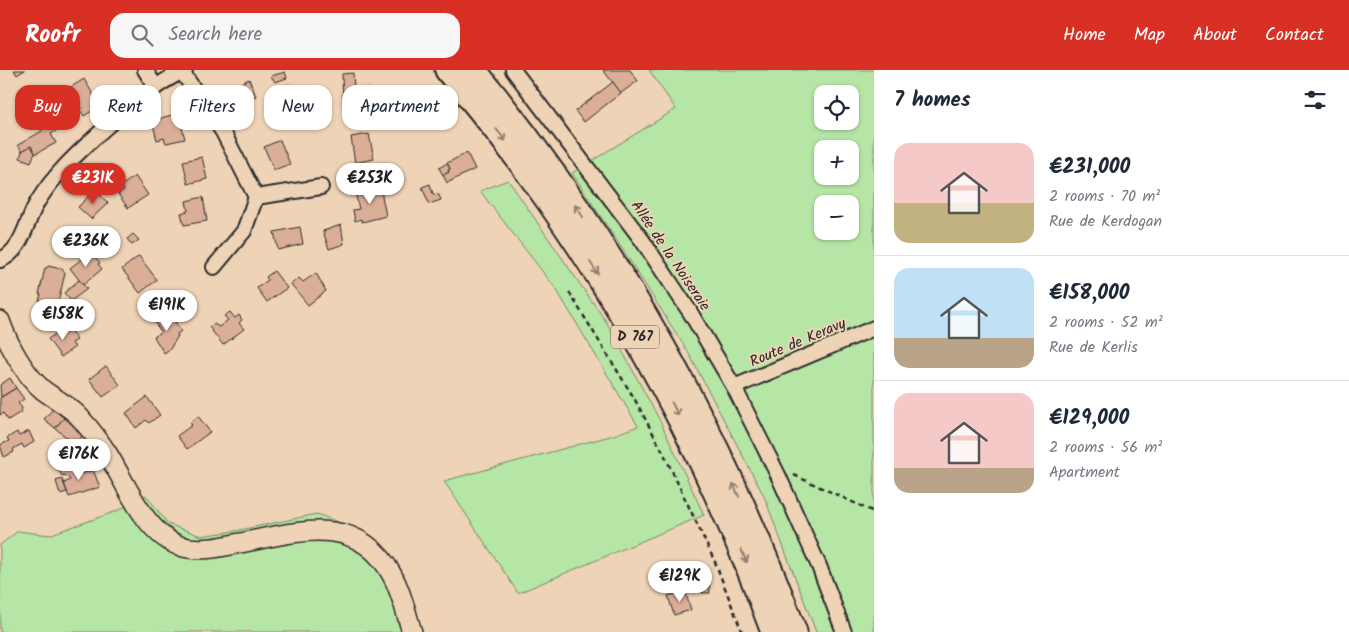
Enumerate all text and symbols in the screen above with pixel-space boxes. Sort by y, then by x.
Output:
search box [110,13,460,58]
text: Roofr [25,16,80,55]
text: Search here [168,20,262,50]
icon: search [128,21,156,49]
text: Home [1063,21,1106,50]
text: Map [1134,21,1165,50]
text: About [1193,21,1237,50]
text: Contact [1265,21,1324,50]
text: 7 homes [894,84,971,117]
chip: Buy [15,85,80,130]
chip: Rent [90,85,161,130]
chip: Filters [171,85,254,130]
chip: New [264,85,332,130]
chip: Apartment [342,85,458,130]
map controls [814,85,859,240]
button: locate [814,85,859,130]
icon: filters [1301,86,1329,114]
one-way arrow [495,128,506,141]
button: + [814,140,859,185]
text: €231,000 [1049,151,1130,184]
pin: €231K [58,162,128,205]
pin: €253K [335,162,405,205]
icon: home [934,163,994,223]
text: €231K [72,166,114,191]
text: €253K [347,166,393,191]
text: 2 rooms · 70 m² [1049,184,1160,209]
button: − [814,195,859,240]
street label: Allée de la Noiseraie [624,196,716,316]
one-way arrow [574,204,584,218]
text: Rue de Kerdogan [1049,209,1162,234]
pin: €236K [51,226,121,268]
text: €236K [63,229,109,254]
one-way arrow [589,261,599,275]
text: €158,000 [1049,277,1130,310]
icon: home [934,288,994,348]
pin: €191K [132,290,202,332]
text: €191K [148,293,186,318]
pin: €158K [28,298,98,341]
text: €158K [42,302,84,327]
text: 2 rooms · 52 m² [1049,310,1163,335]
street label: Route de Keravy [746,312,851,374]
road number: D 767 [611,326,659,348]
text: Rue de Kerlis [1049,335,1138,360]
one-way arrow [671,401,680,416]
text: €129,000 [1049,402,1129,435]
icon: home [934,413,994,473]
text: 2 rooms · 56 m² [1049,435,1162,460]
pin: €176K [44,438,114,481]
text: €176K [59,442,99,467]
text: Apartment [1049,460,1120,485]
one-way arrow [731,483,740,498]
one-way arrow [739,548,749,563]
pin: €129K [645,560,715,603]
text: €129K [659,564,701,589]

